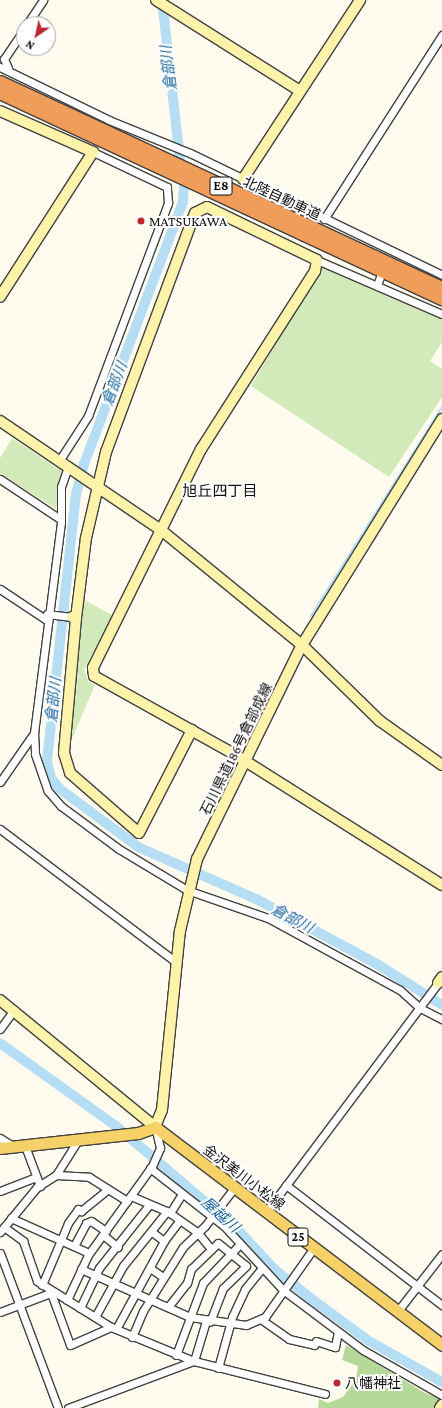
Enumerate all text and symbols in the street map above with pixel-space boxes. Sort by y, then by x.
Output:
north arrow [16,16,56,56]
text: N [23,38,36,52]
water label: 倉部川 [157,45,181,91]
street label: 北陸自動車道 [240,173,324,223]
road number: E8 [209,175,233,197]
place label: MATSUKAWA [149,213,227,229]
marker: MATSUKAWA [136,216,146,226]
water label: 倉部川 [99,360,131,408]
district label: 旭丘四丁目 [183,483,257,501]
water label: 倉部川 [43,677,65,723]
street label: 石川県道186号倉部成線 [197,680,275,818]
water label: 倉部川 [268,900,316,938]
street label: 金沢美川小松線 [200,1141,288,1213]
water label: 屋越川 [197,1193,243,1237]
road number: 25 [287,1226,309,1248]
place label: 八幡神社 [345,1375,401,1391]
marker: 八幡神社 [332,1378,342,1388]

